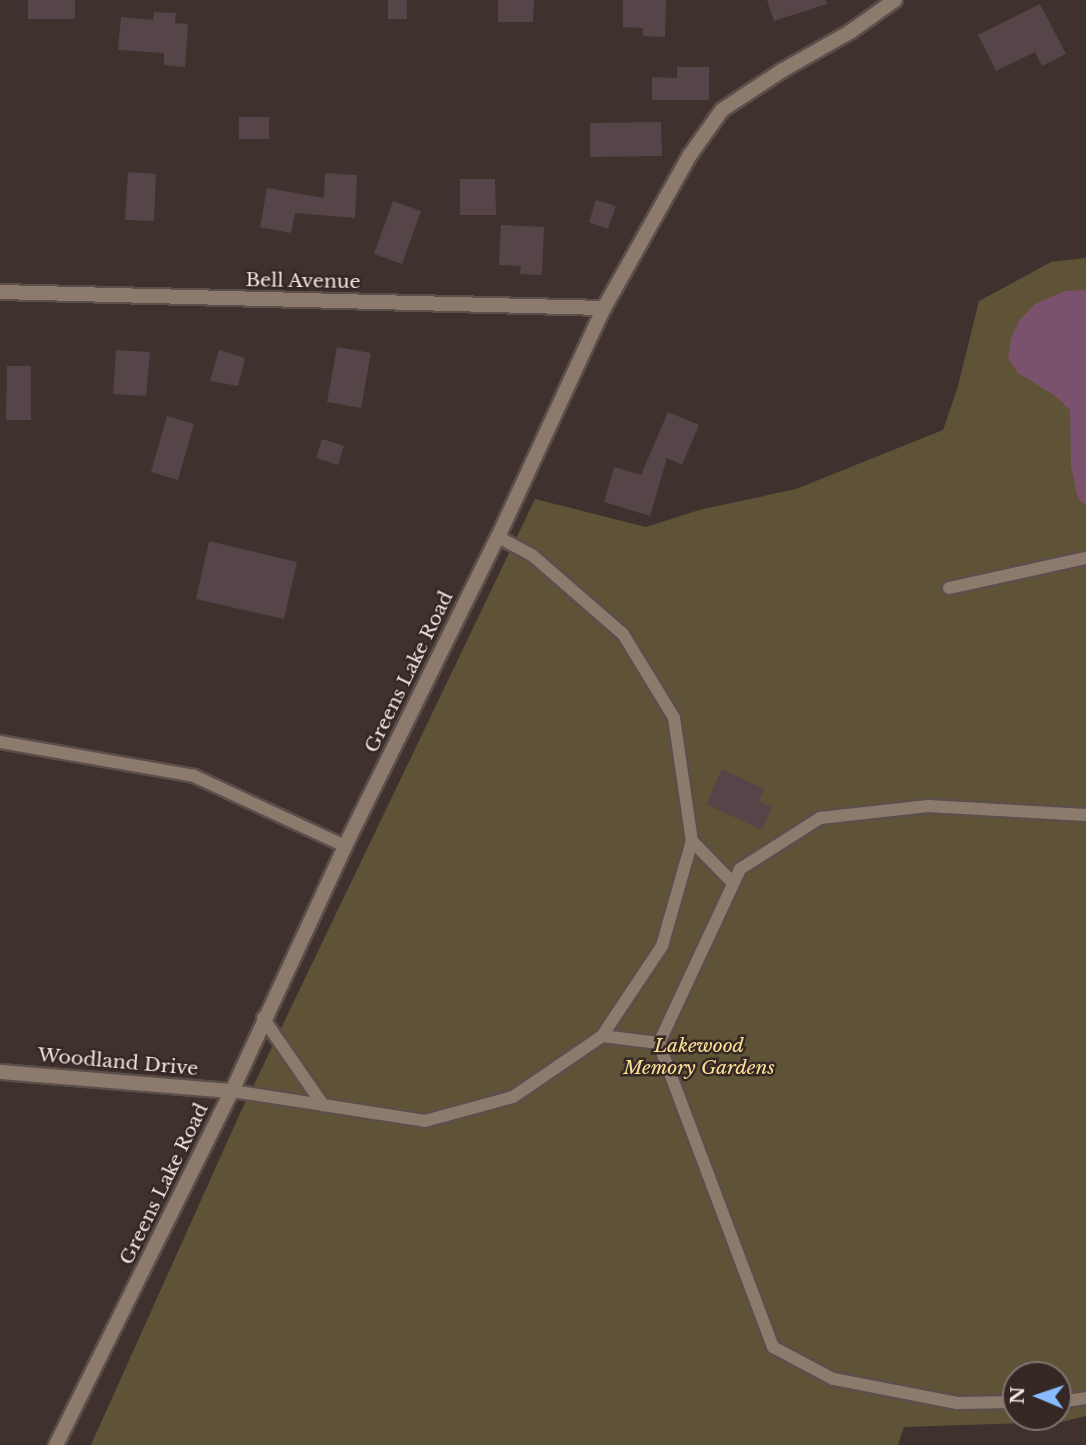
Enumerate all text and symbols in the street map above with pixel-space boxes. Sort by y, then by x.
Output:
street label: Bell Avenue [245,269,361,293]
street label: Greens Lake Road [360,588,458,756]
park label: Lakewood Memory Gardens [623,1035,775,1079]
street label: Woodland Drive [37,1044,199,1080]
street label: Greens Lake Road [115,1100,213,1268]
north arrow [1002,1361,1072,1431]
text: N [1006,1386,1029,1405]

